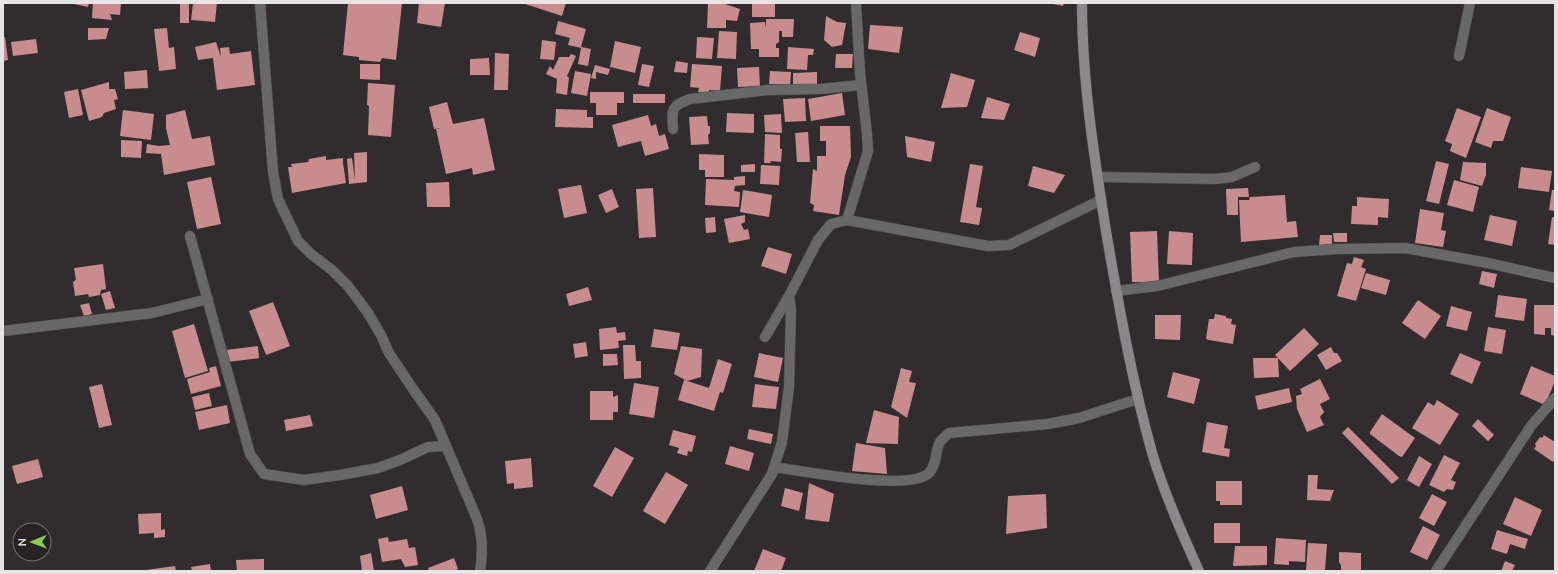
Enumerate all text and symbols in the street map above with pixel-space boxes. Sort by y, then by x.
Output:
north arrow [12,522,52,562]
text: N [15,538,30,546]

